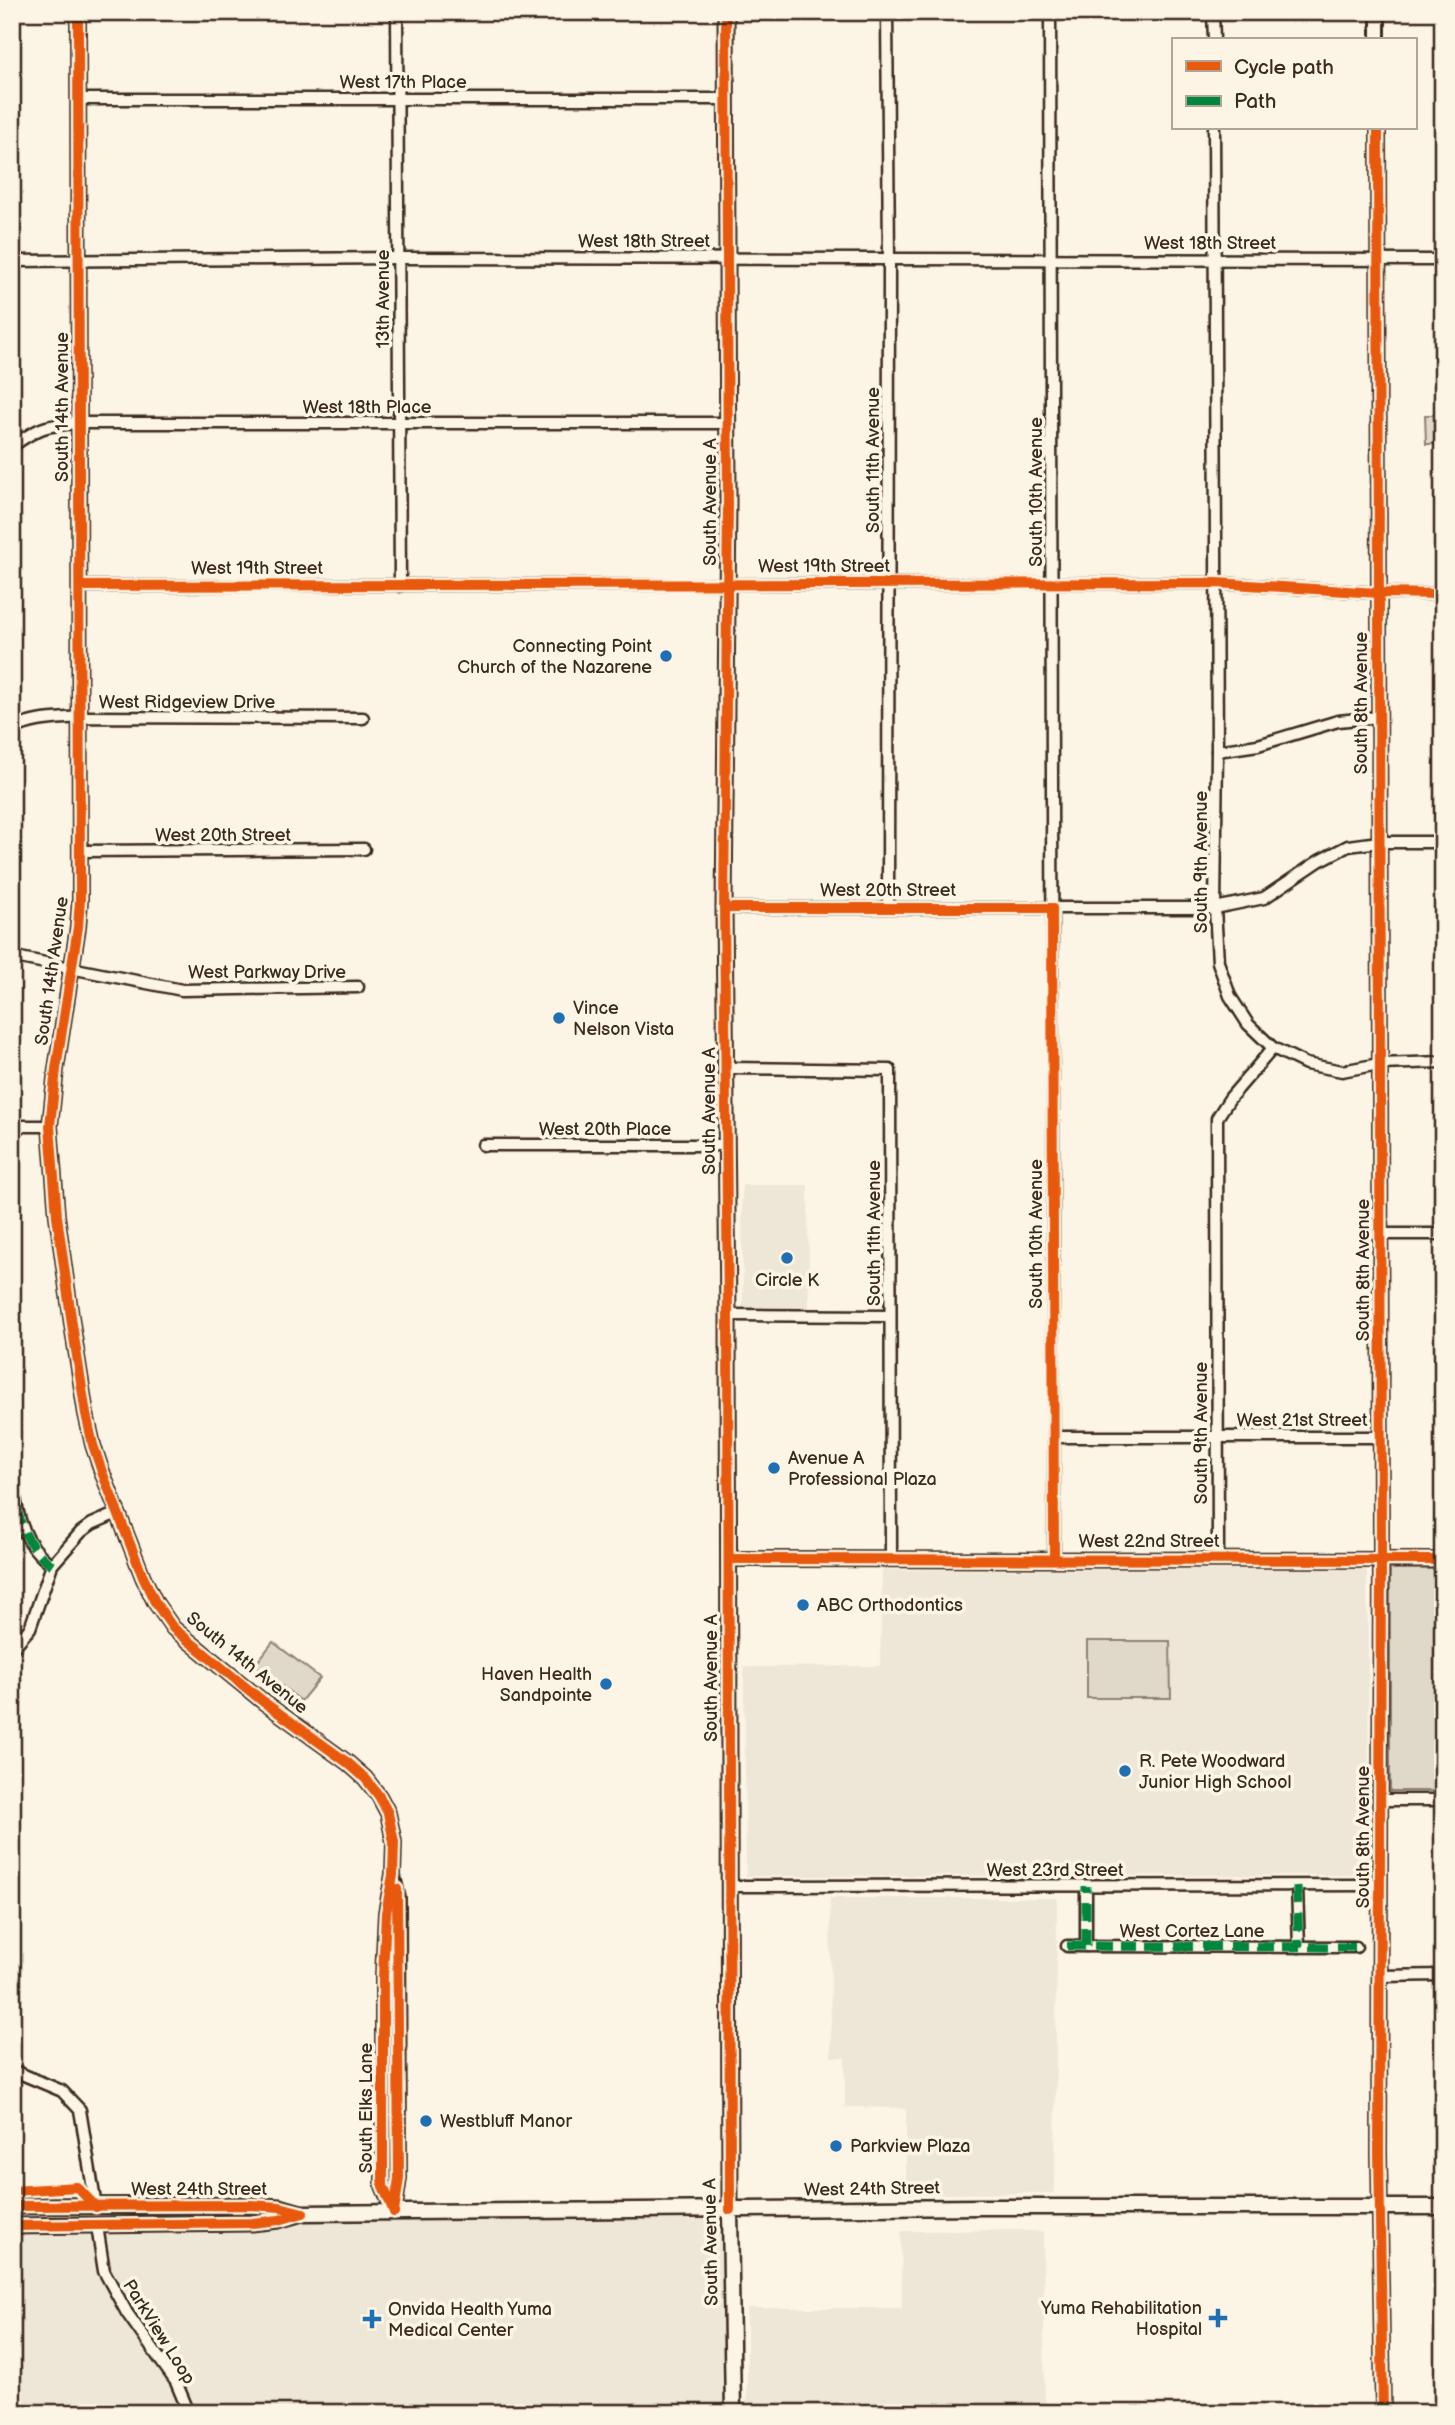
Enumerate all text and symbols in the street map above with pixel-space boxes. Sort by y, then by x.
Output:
legend [1172,38,1416,130]
text: Cycle path [1234,55,1334,80]
street label: West 17th Place [339,72,467,93]
text: Path [1234,89,1276,114]
street label: West 18th Street [578,231,711,252]
street label: West 18th Street [1144,233,1277,254]
street label: 13th Avenue [373,249,394,348]
street label: South 14th Avenue [52,332,73,482]
street label: South 11th Avenue [863,387,884,533]
street label: West 18th Place [303,397,432,418]
street label: South 10th Avenue [1026,417,1047,567]
street label: South Avenue A [700,438,721,566]
street label: West 19th Street [758,556,891,577]
street label: West 19th Street [191,558,324,579]
street label: South 8th Avenue [1351,631,1372,774]
place label: Connecting Point Church of the Nazarene [457,636,652,678]
marker: Connecting Point Church of the Nazarene [658,648,674,664]
street label: West Ridgeview Drive [99,692,276,713]
street label: South 9th Avenue [1191,790,1212,933]
street label: West 20th Street [155,825,291,846]
street label: West 20th Street [820,880,956,901]
street label: South 14th Avenue [31,895,73,1047]
street label: West Parkway Drive [188,962,346,983]
place label: Vince Nelson Vista [573,998,674,1040]
marker: Vince Nelson Vista [551,1010,567,1026]
street label: South Avenue A [699,1047,720,1175]
street label: West 20th Place [539,1119,672,1140]
street label: South 10th Avenue [1026,1159,1047,1309]
street label: South 11th Avenue [864,1160,885,1306]
street label: South 8th Avenue [1353,1198,1374,1341]
marker: Circle K [779,1250,795,1266]
place label: Circle K [755,1270,819,1291]
street label: South 9th Avenue [1191,1361,1212,1504]
street label: West 21st Street [1236,1410,1368,1431]
place label: Avenue A Professional Plaza [788,1448,937,1490]
marker: Avenue A Professional Plaza [766,1460,782,1476]
street label: West 22nd Street [1079,1531,1220,1552]
place label: ABC Orthodontics [817,1595,963,1616]
marker: ABC Orthodontics [795,1597,811,1613]
street label: South 14th Avenue [182,1608,312,1719]
street label: South Avenue A [701,1614,722,1742]
place label: Haven Health Sandpointe [481,1664,592,1706]
marker: Haven Health Sandpointe [598,1676,614,1692]
place label: R. Pete Woodward Junior High School [1139,1751,1291,1793]
marker: R. Pete Woodward Junior High School [1117,1763,1133,1779]
street label: South 8th Avenue [1353,1765,1374,1908]
street label: West 23rd Street [986,1860,1124,1881]
street label: West Cortez Lane [1119,1921,1265,1942]
street label: South Elks Lane [356,2042,377,2173]
place label: Westbluff Manor [440,2111,572,2132]
marker: Westbluff Manor [418,2113,434,2129]
place label: Parkview Plaza [850,2136,971,2157]
marker: Parkview Plaza [828,2138,844,2154]
street label: West 24th Street [804,2177,941,2201]
street label: South Avenue A [699,2178,723,2306]
street label: West 24th Street [131,2179,268,2200]
street label: ParkView Loop [118,2276,200,2388]
place label: Yuma Rehabilitation Hospital [1040,2298,1202,2340]
place label: Onvida Health Yuma Medical Center [388,2299,552,2341]
marker: Yuma Rehabilitation Hospital [1208,2308,1228,2328]
marker: Onvida Health Yuma Medical Center [362,2309,382,2329]

